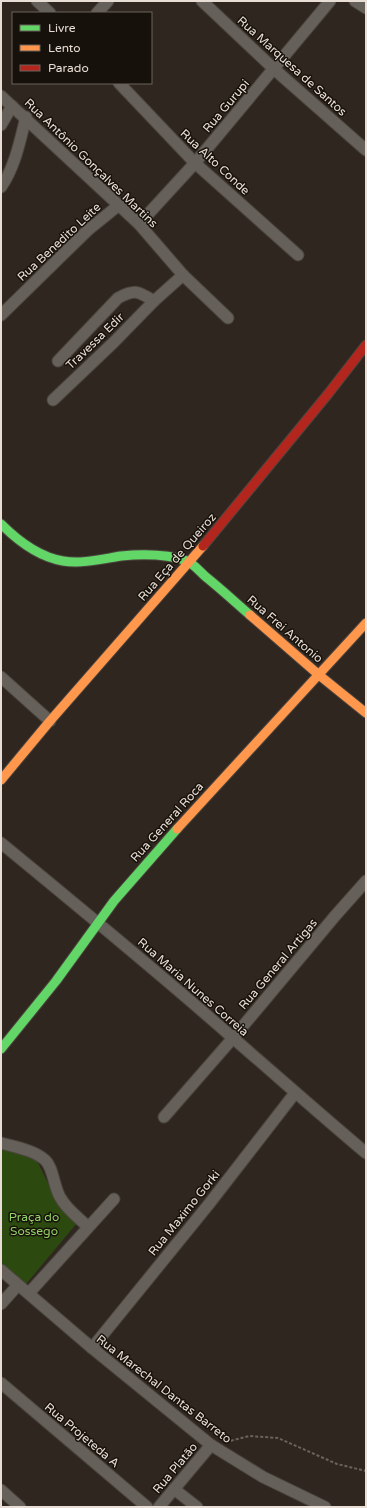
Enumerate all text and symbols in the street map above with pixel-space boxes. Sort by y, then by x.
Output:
legend [12,12,152,84]
street label: Rua Marquesa de Santos [235,13,350,119]
text: Livre [48,21,76,35]
text: Lento [48,41,81,55]
text: Parado [48,61,89,75]
street label: Rua Gurupi [200,77,252,135]
street label: Rua Antônio Gonçalves Martins [22,96,161,231]
street label: Rua Alto Conde [177,126,253,198]
street label: Rua Benedito Leite [15,200,104,284]
street label: Travessa Edir [63,310,127,372]
street label: Rua Eça de Queiroz [135,510,219,604]
street label: Rua Frei Antonio [244,592,326,666]
street label: Rua General Roca [128,779,206,865]
street label: Rua General Artigas [236,916,320,1012]
street label: Rua Maria Nunes Correia [135,935,251,1039]
street label: Rua Maximo Gorki [145,1168,223,1258]
park label: Praça do Sossego [9,1210,59,1238]
street label: Rua Marechal Dantas Barreto [94,1332,234,1446]
street label: Rua Projeteda A [42,1400,122,1470]
street label: Rua Platão [150,1440,200,1496]

